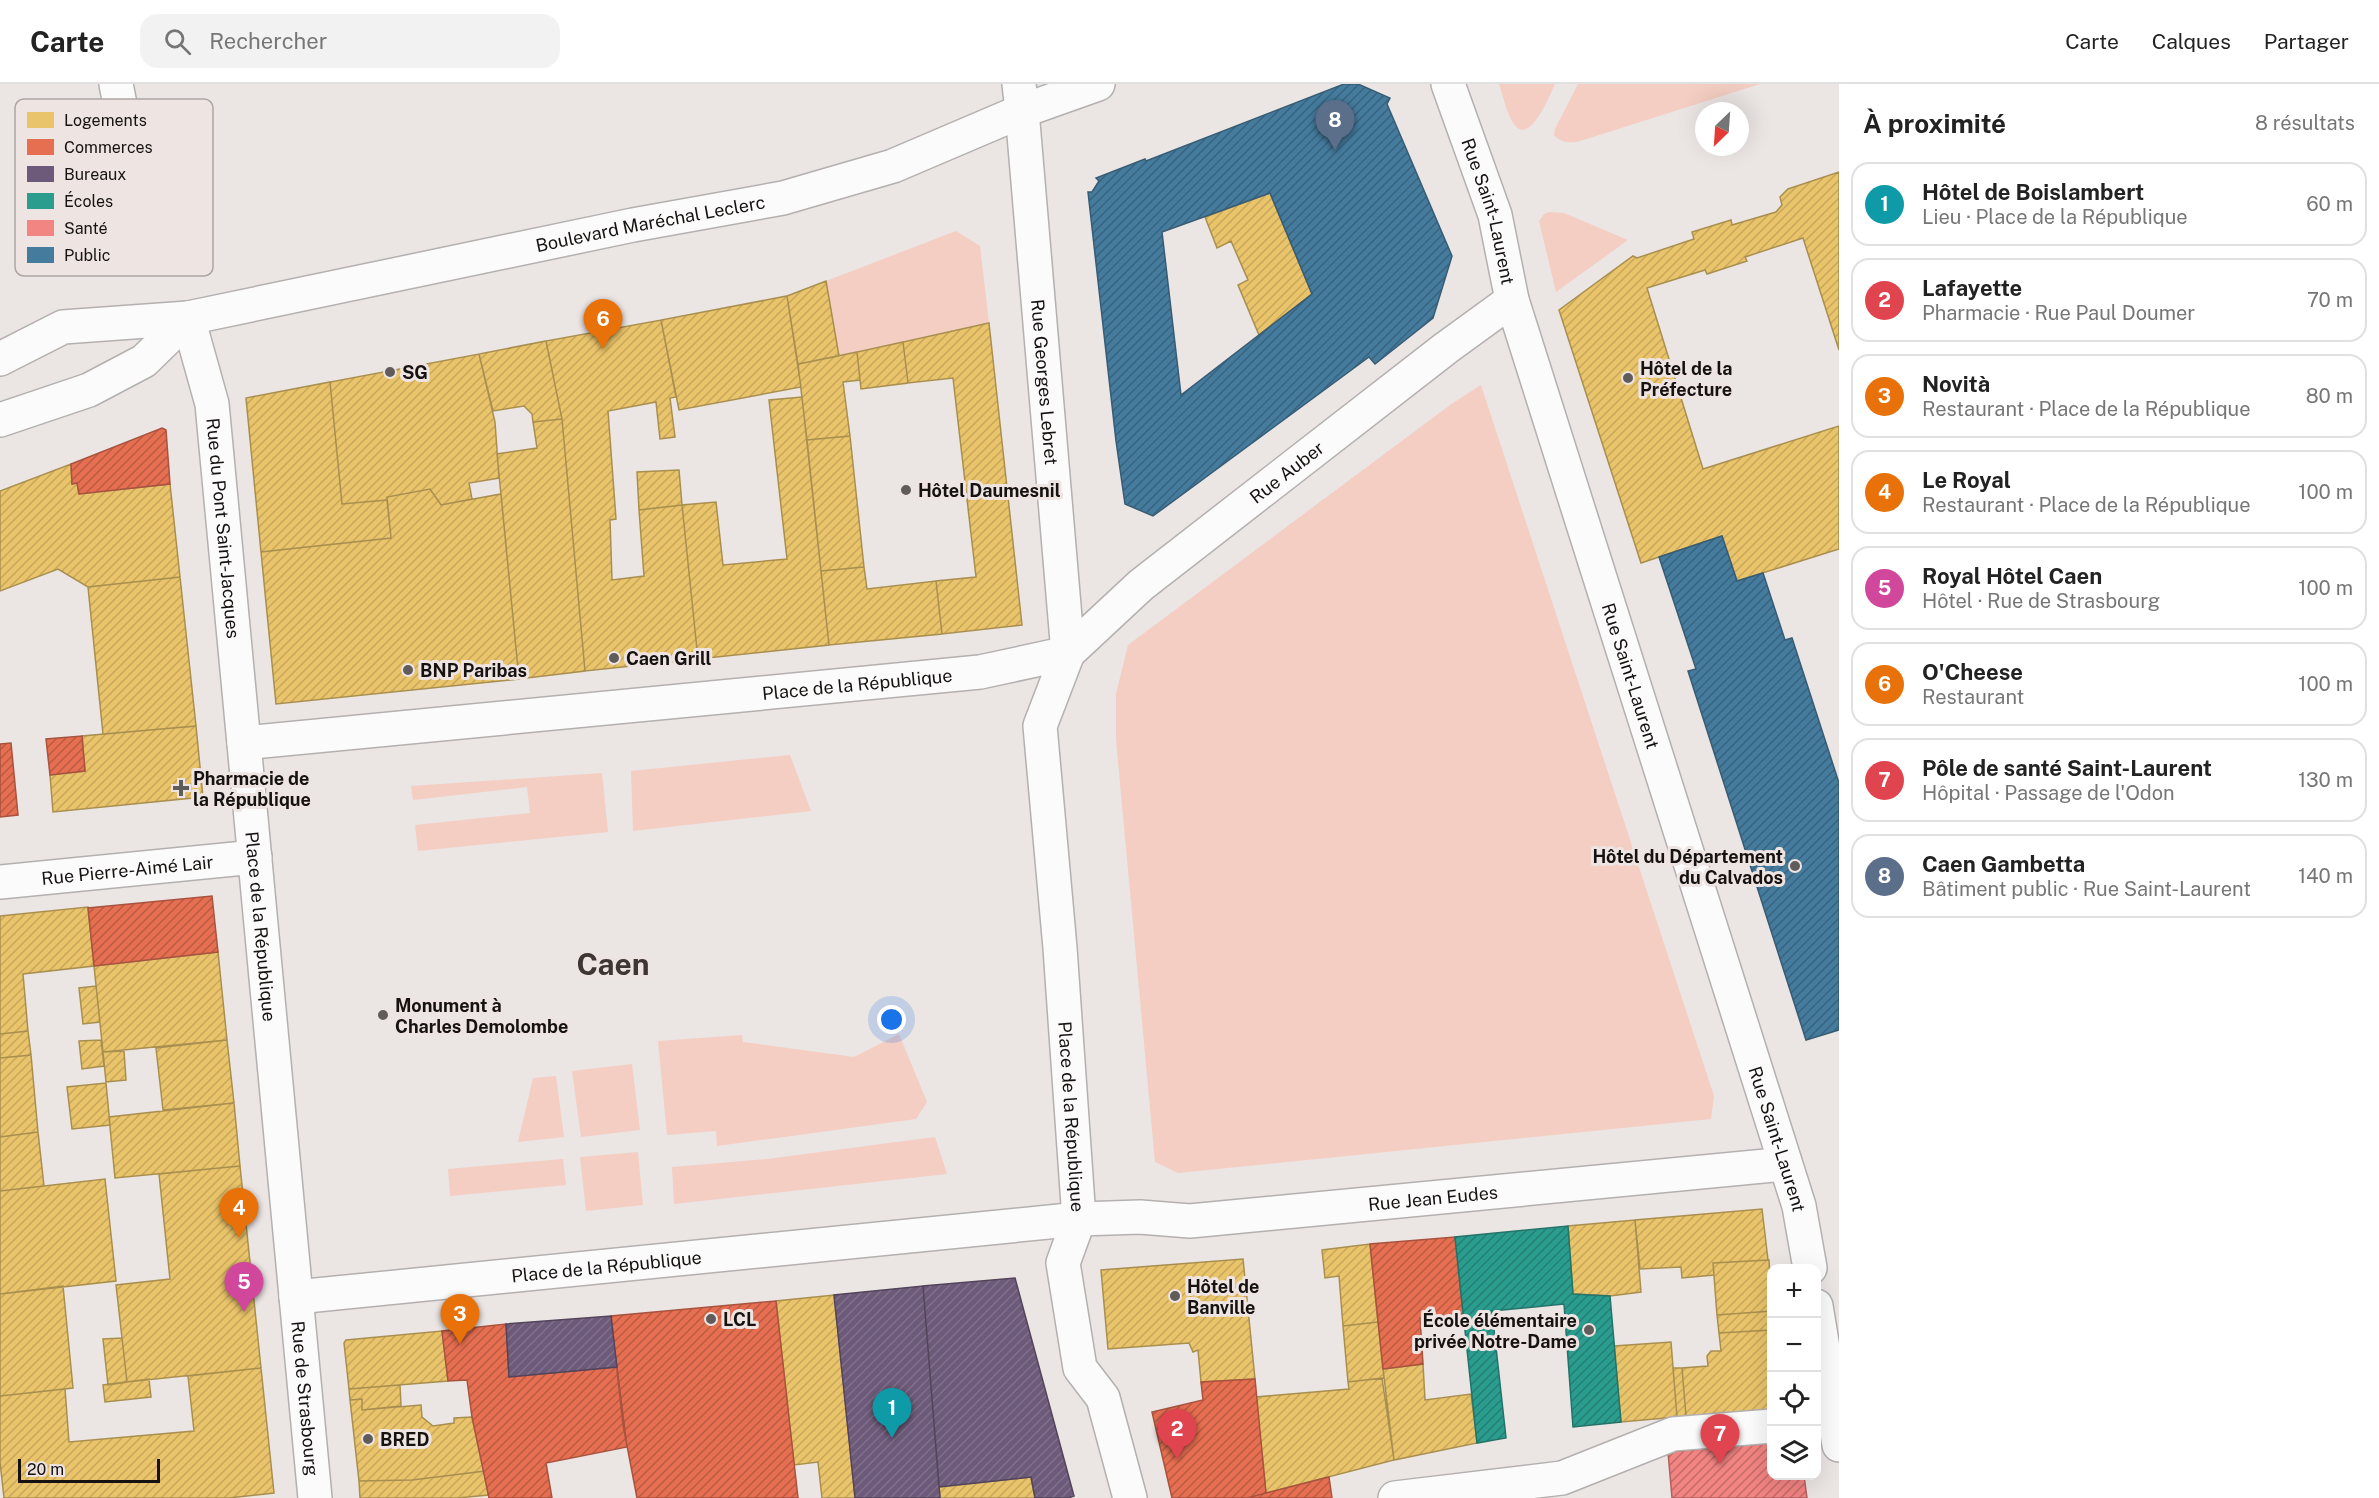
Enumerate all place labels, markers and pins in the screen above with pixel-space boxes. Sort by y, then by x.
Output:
pin: 8 [1316,100,1354,150]
pin: 6 [584,300,622,349]
place label: Hôtel de la Préfecture [1640,358,1732,400]
place label: SG [402,362,428,383]
marker: SG [383,365,397,379]
marker: Hôtel de la Préfecture [1621,371,1635,385]
place label: Hôtel Daumesnil [918,480,1061,501]
marker: Hôtel Daumesnil [899,483,913,497]
place label: Caen Grill [626,648,712,669]
marker: Caen Grill [607,651,621,665]
place label: BNP Paribas [420,660,527,681]
marker: BNP Paribas [401,663,415,677]
place label: Pharmacie de la République [193,768,311,810]
marker: Pharmacie de la République [174,781,188,795]
place label: Hôtel du Département du Calvados [1593,846,1783,888]
marker: Hôtel du Département du Calvados [1788,859,1802,873]
place label: Monument à Charles Demolombe [395,995,568,1037]
marker: Monument à Charles Demolombe [376,1008,390,1022]
pin: 4 [220,1188,258,1238]
pin: 5 [224,1262,264,1312]
place label: Hôtel de Banville [1187,1276,1259,1318]
marker: Hôtel de Banville [1168,1289,1182,1303]
pin: 3 [440,1294,480,1344]
place label: LCL [723,1309,756,1330]
place label: École élémentaire privée Notre-Dame [1414,1309,1577,1352]
marker: LCL [704,1312,718,1326]
marker: École élémentaire privée Notre-Dame [1582,1323,1596,1337]
pin: 1 [872,1388,912,1438]
pin: 2 [1158,1410,1196,1459]
pin: 7 [1700,1414,1740,1464]
place label: BRED [380,1429,430,1450]
marker: BRED [361,1432,375,1446]

